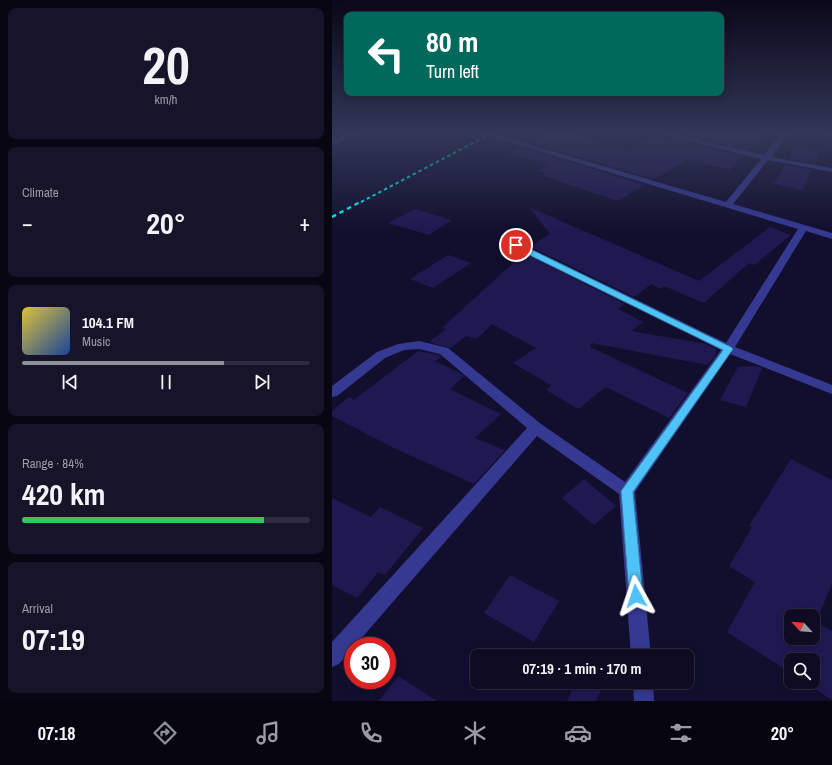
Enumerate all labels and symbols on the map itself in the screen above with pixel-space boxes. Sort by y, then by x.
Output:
pin [499,228,533,262]
position arrow [615,575,657,617]
north arrow [784,609,820,645]
speed limit sign: 30 [344,637,396,689]

